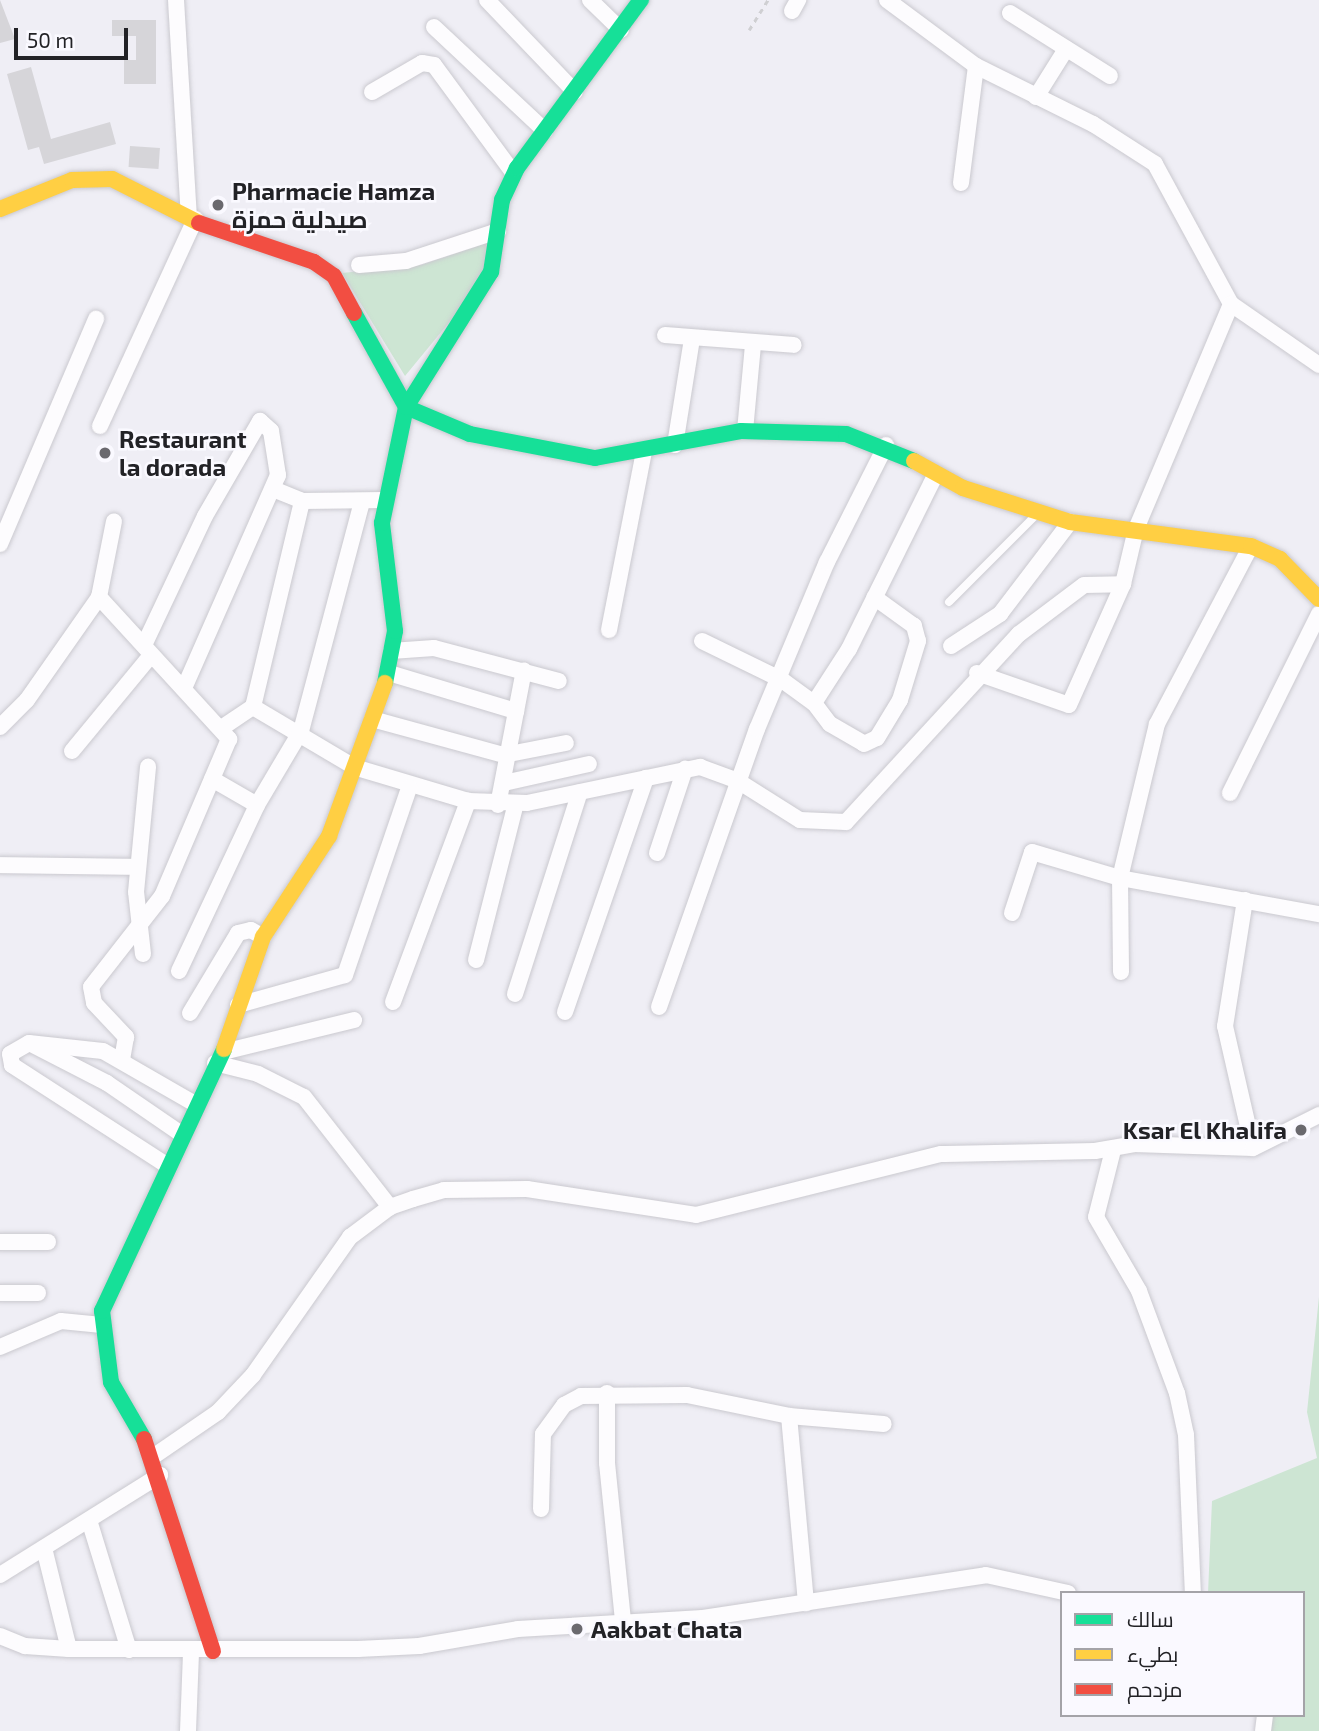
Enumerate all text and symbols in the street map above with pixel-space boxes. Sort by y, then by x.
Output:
scale bar [18,14,131,58]
text: 50 m [27,27,74,52]
place label: Pharmacie Hamza صيدلية حمزة [232,177,435,233]
marker: Pharmacie Hamza صيدلية حمزة [210,197,226,213]
place label: Restaurant la dorada [119,425,247,481]
marker: Restaurant la dorada [97,445,113,461]
place label: Ksar El Khalifa [1122,1116,1287,1144]
marker: Ksar El Khalifa [1293,1122,1309,1138]
legend [1060,1591,1305,1717]
text: سالك [1127,1606,1174,1631]
place label: Aakbat Chata [591,1615,742,1643]
marker: Aakbat Chata [569,1621,585,1637]
text: بطيء [1127,1641,1178,1666]
text: مزدحم [1127,1676,1182,1701]

